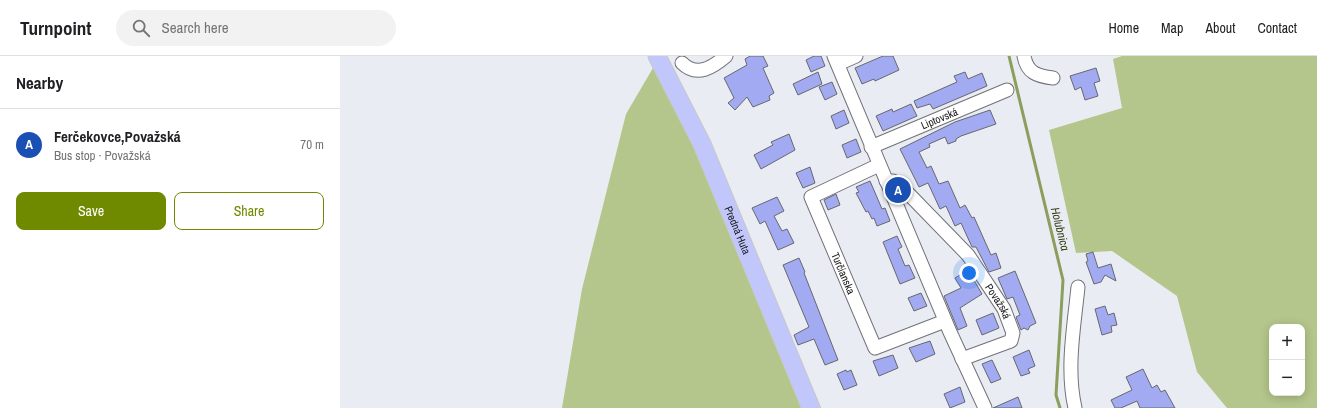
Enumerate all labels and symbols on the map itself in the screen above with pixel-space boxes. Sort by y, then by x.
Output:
street label: Liptovská [919,104,960,132]
pin: A [885,175,911,205]
street label: Predná Huta [721,204,754,256]
water label: Holubnica [1047,206,1073,253]
street label: Turčianska [828,250,858,296]
your location [959,263,979,283]
street label: Považská [982,281,1014,321]

